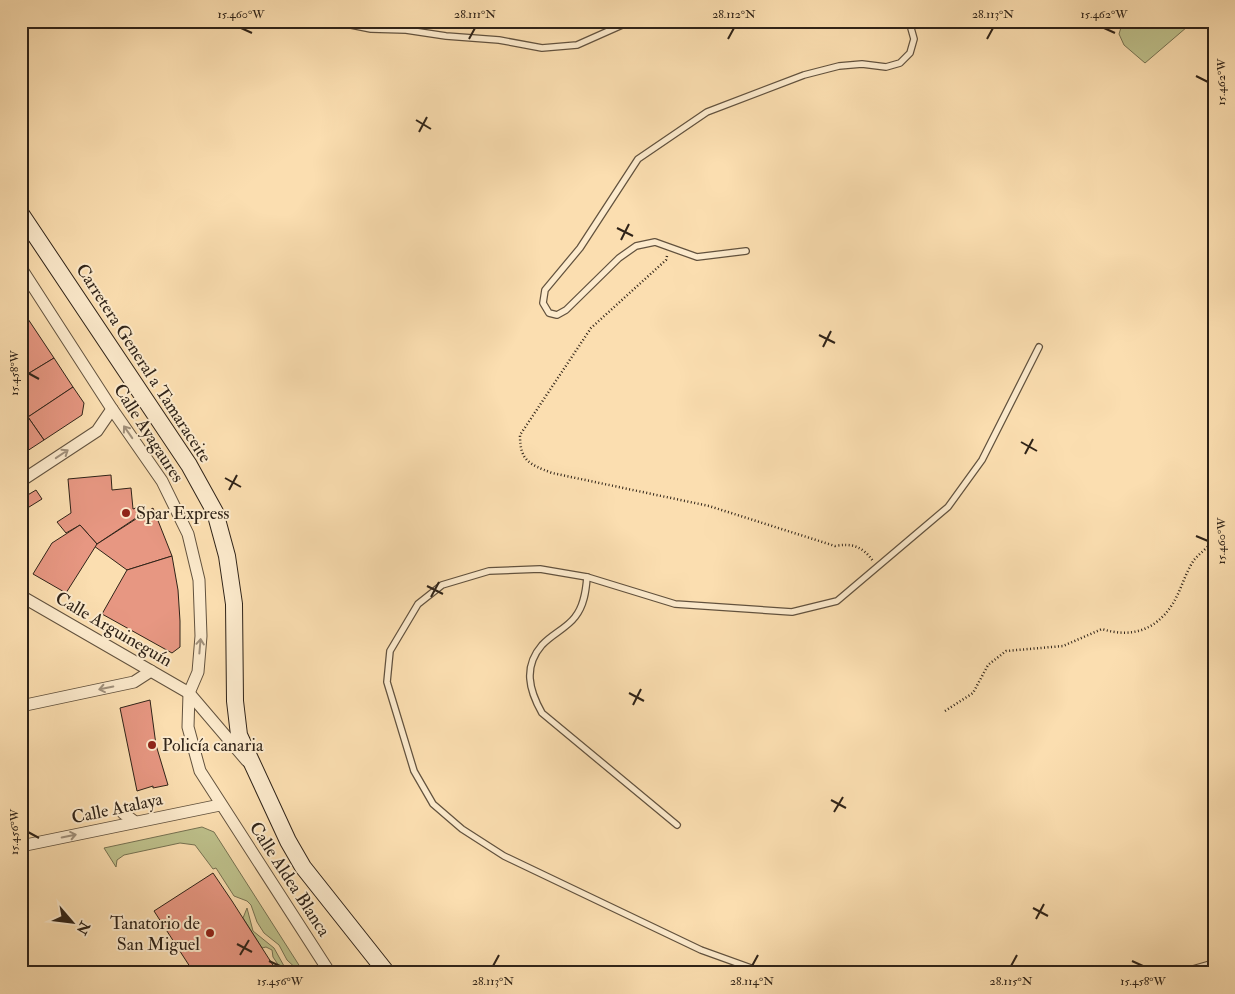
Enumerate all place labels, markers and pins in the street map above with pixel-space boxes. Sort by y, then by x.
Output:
place label: Spar Express [136,502,230,525]
marker: Spar Express [120,507,132,519]
place label: Policía canaria [162,734,264,757]
marker: Policía canaria [146,739,158,751]
place label: Tanatorio de San Miguel [110,912,200,956]
marker: Tanatorio de San Miguel [204,927,216,939]

